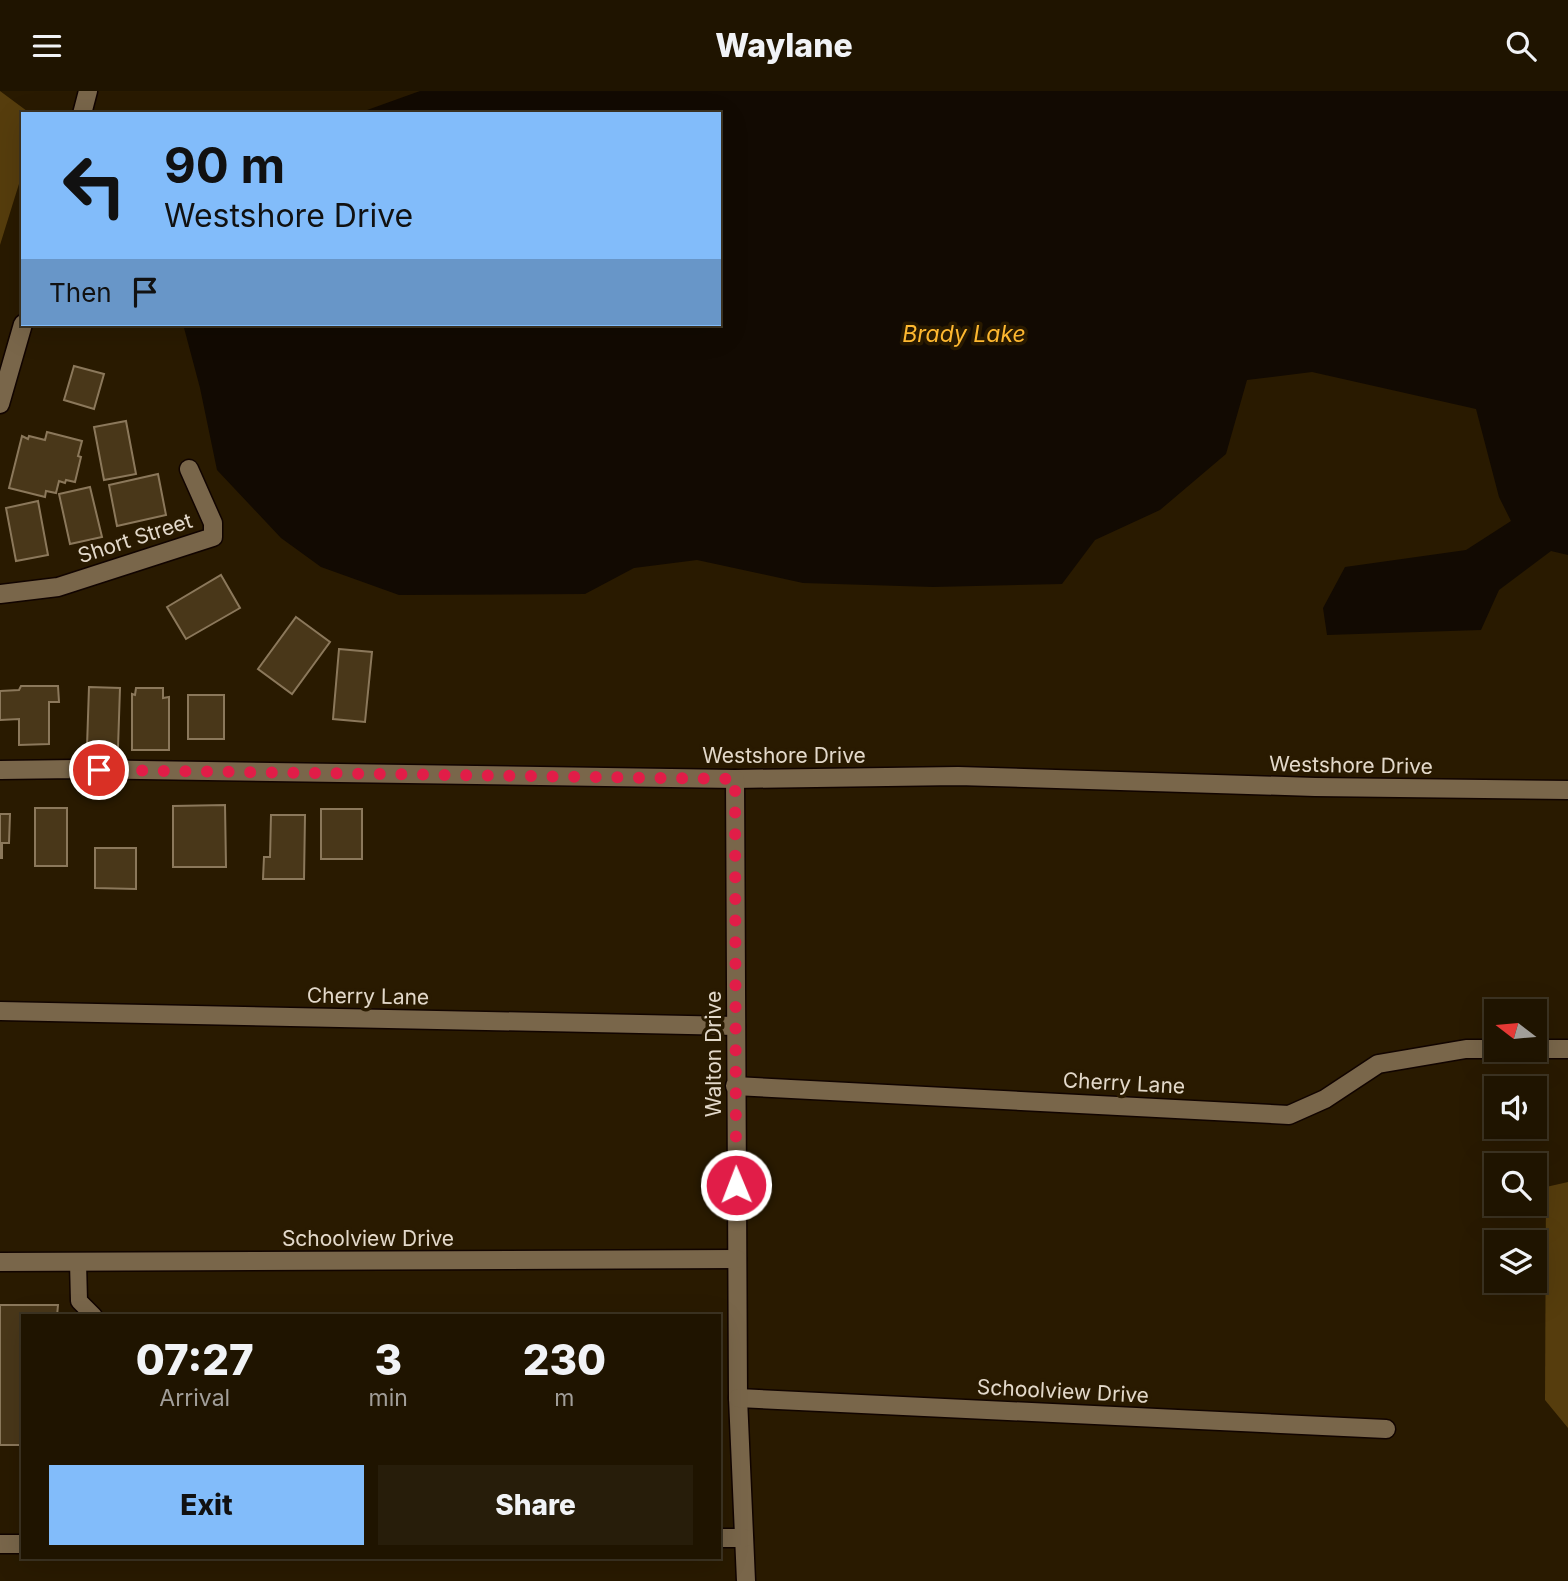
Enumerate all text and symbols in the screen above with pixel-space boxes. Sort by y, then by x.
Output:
text: Waylane [715,26,853,65]
icon: menu [28,27,66,65]
icon: search [1502,27,1540,65]
text: 90 m [164,136,285,195]
icon: left [49,140,140,231]
text: Westshore Drive [164,196,413,235]
icon: arrive [126,273,164,311]
text: Then [49,277,112,308]
water label: Brady Lake [902,320,1026,348]
street label: Short Street [75,508,195,568]
pin [69,740,129,800]
street label: Westshore Drive [702,743,866,768]
icon: arrive [80,751,118,789]
street label: Westshore Drive [1269,751,1433,779]
street label: Cherry Lane [307,982,429,1010]
street label: Walton Drive [701,991,726,1117]
north arrow [1484,999,1547,1062]
map controls [1484,999,1547,1293]
street label: Cherry Lane [1062,1067,1186,1099]
button: sound [1484,1076,1547,1139]
position arrow [699,1148,773,1222]
button: search [1484,1153,1547,1216]
street label: Schoolview Drive [282,1226,454,1251]
button: layers [1484,1230,1547,1293]
text: 07:27 [136,1334,254,1385]
text: 3 [374,1334,402,1385]
text: 230 [523,1334,606,1385]
street label: Schoolview Drive [976,1374,1150,1408]
text: Arrival [159,1384,230,1412]
text: min [369,1384,408,1412]
text: m [554,1384,574,1412]
button: Exit [49,1465,364,1545]
button: Share [378,1465,693,1545]

